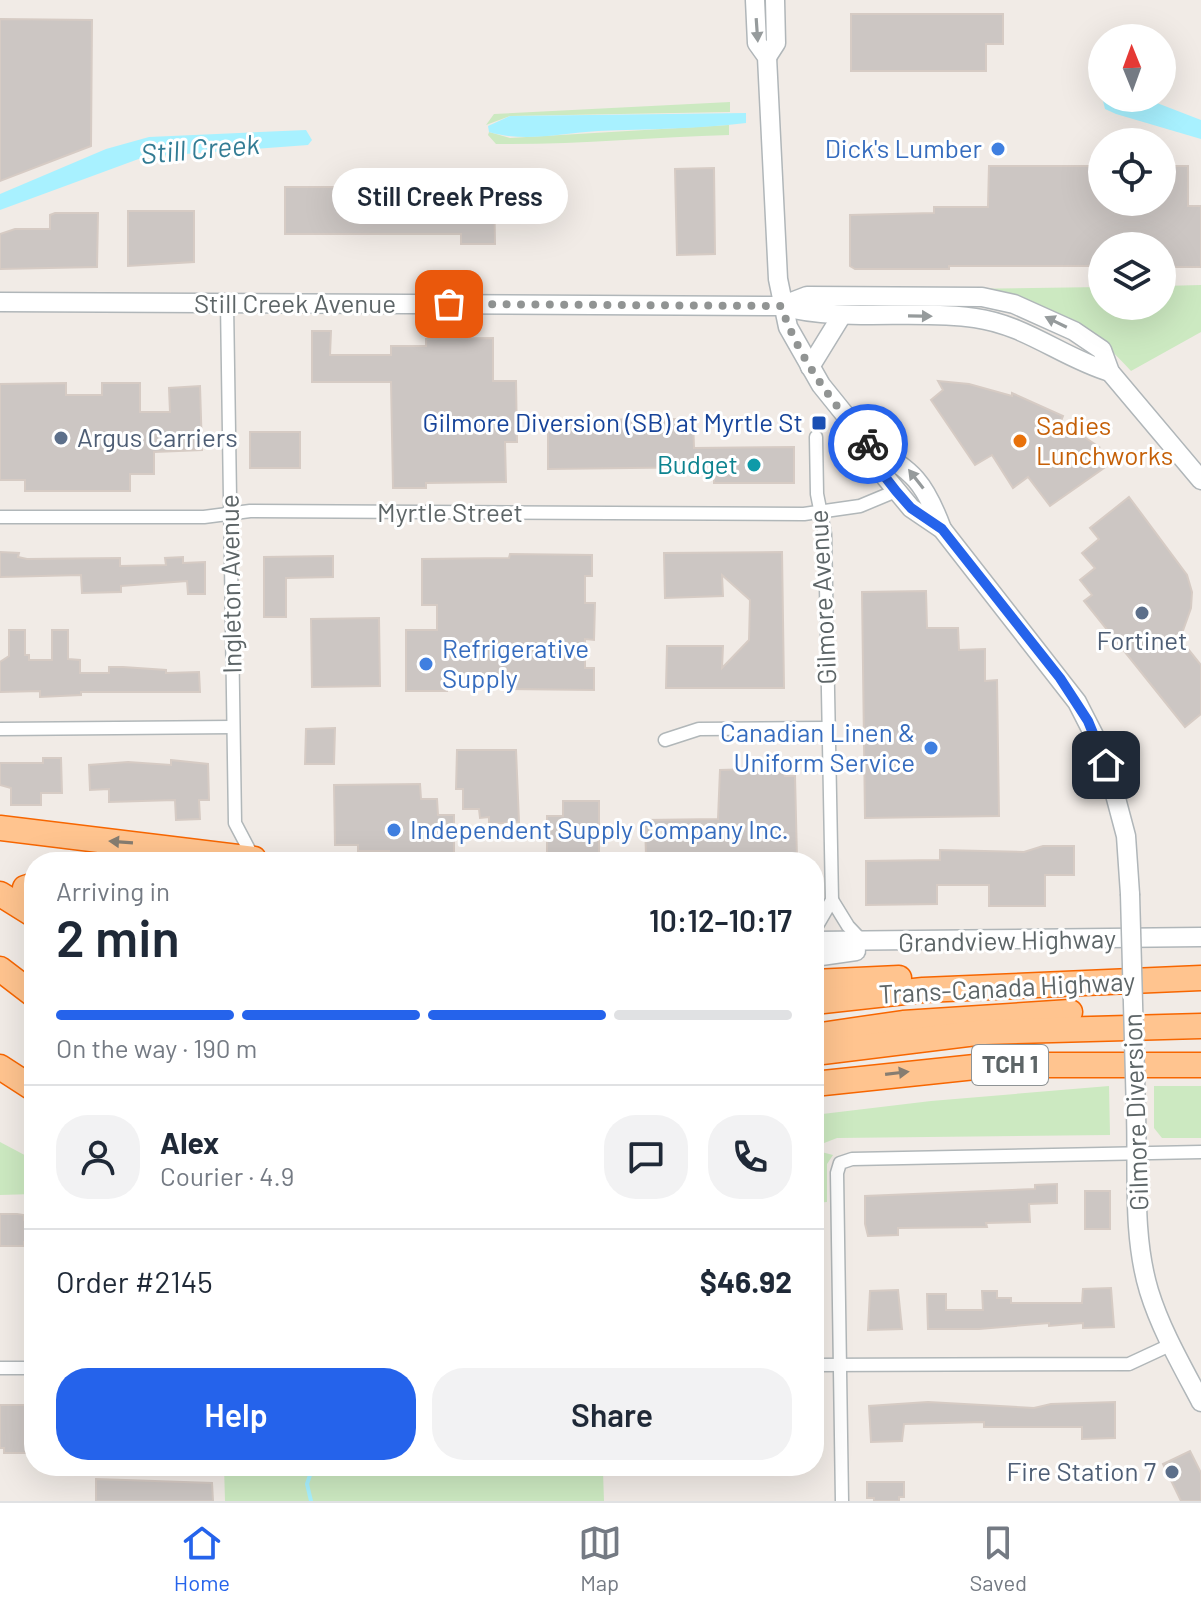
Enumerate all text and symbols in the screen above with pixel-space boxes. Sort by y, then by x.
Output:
one-way arrow [751,18,764,43]
north arrow [1088,24,1176,112]
map controls [1088,24,1176,320]
water label: Still Creek [139,126,261,170]
button: locate [1088,128,1176,216]
place label: Dick's Lumber [825,132,983,163]
marker: Dick's Lumber [989,140,1007,158]
callout: Still Creek Press [331,168,567,224]
text: Still Creek Press [357,180,543,211]
button: layers [1088,232,1176,320]
pin [415,270,483,338]
icon: bag [427,282,471,326]
street label: Still Creek Avenue [194,287,396,318]
one-way arrow [908,309,933,322]
one-way arrow [1044,315,1067,329]
courier [828,404,908,484]
place label: Gilmore Diversion (SB) at Myrtle St [423,406,803,437]
place label: Sadies Lunchworks [1036,409,1173,470]
marker: Gilmore Diversion (SB) at Myrtle St [810,414,828,432]
place label: Argus Carriers [77,421,238,452]
icon: bike [846,422,890,466]
marker: Argus Carriers [52,429,70,447]
marker: Sadies Lunchworks [1011,432,1029,450]
place label: Budget [657,448,738,479]
marker: Budget [745,456,763,474]
one-way arrow [909,469,925,489]
street label: Ingleton Avenue [212,494,247,674]
street label: Myrtle Street [377,496,523,527]
street label: Gilmore Avenue [801,509,842,685]
marker: Fortinet [1133,604,1151,622]
place label: Fortinet [1097,624,1187,655]
place label: Refrigerative Supply [442,632,589,693]
marker: Refrigerative Supply [417,655,435,673]
place label: Canadian Linen & Uniform Service [720,716,915,777]
pin [1072,731,1140,799]
marker: Canadian Linen & Uniform Service [922,739,940,757]
icon: home [1084,743,1128,787]
place label: Independent Supply Company Inc. [410,813,789,844]
marker: Independent Supply Company Inc. [385,821,403,839]
one-way arrow [108,835,133,848]
text: Arriving in [56,875,170,906]
text: 10:12–10:17 [649,902,792,938]
text: 2 min [56,905,180,967]
street label: Grandview Highway [898,922,1116,957]
street label: Trans-Canada Highway [878,964,1136,1009]
street label: Gilmore Diversion [1116,1013,1153,1211]
text: On the way · 190 m [56,1032,257,1063]
road number: TCH 1 [972,1045,1048,1085]
one-way arrow [884,1067,909,1080]
button: person [56,1115,140,1199]
button: chat [604,1115,688,1199]
button: phone [708,1115,792,1199]
text: Alex [160,1124,219,1160]
text: Courier · 4.9 [160,1160,294,1191]
text: Order #2145 [56,1263,213,1299]
text: $46.92 [700,1263,792,1299]
button: Help [56,1368,416,1460]
button: Share [432,1368,792,1460]
place label: Fire Station 7 [1007,1455,1156,1486]
marker: Fire Station 7 [1163,1463,1181,1481]
tab: Home [174,1521,230,1595]
tab: Map [578,1521,622,1595]
tab: Saved [969,1521,1027,1595]

